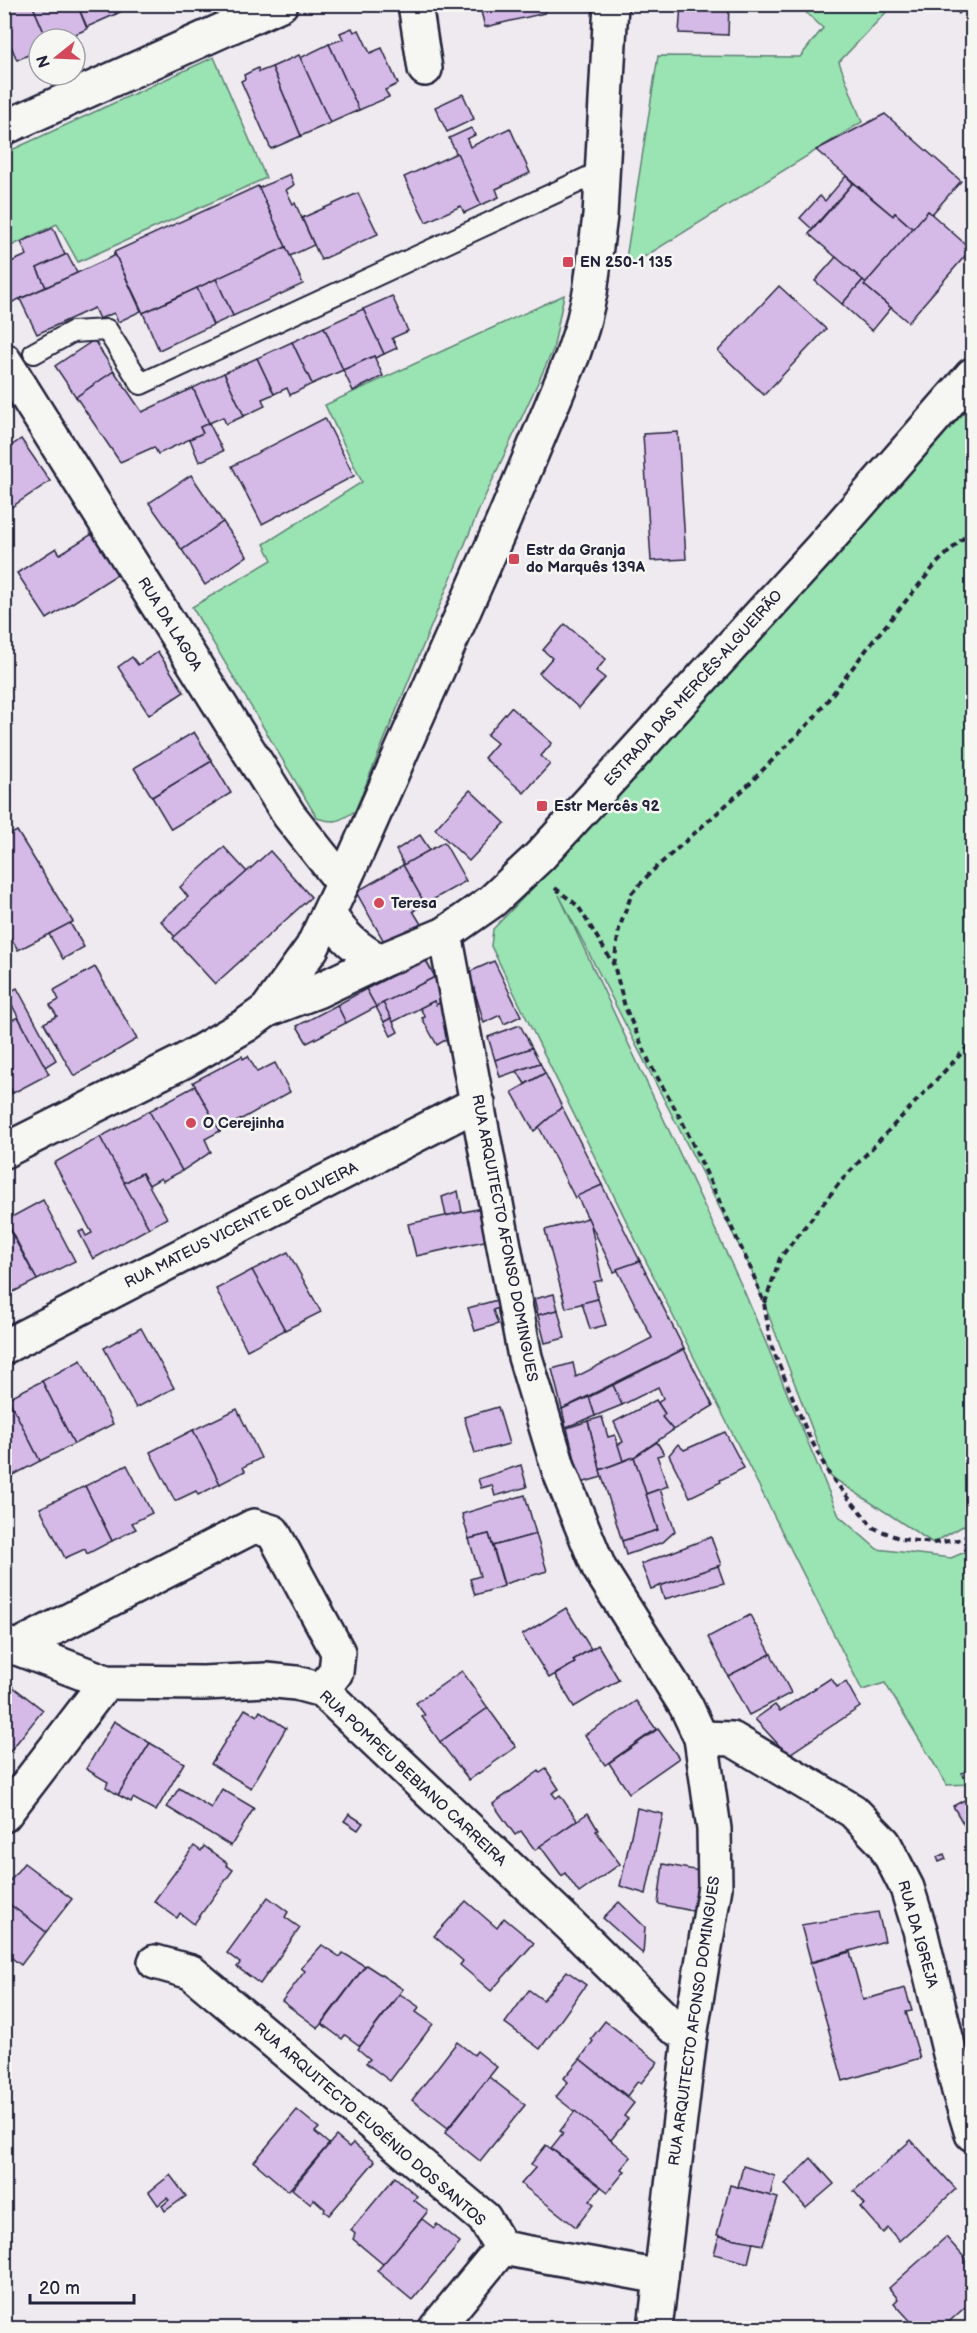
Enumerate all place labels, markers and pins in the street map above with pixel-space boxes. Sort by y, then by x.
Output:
place label: EN 250-1 135 [580,253,673,272]
marker: EN 250-1 135 [561,255,575,269]
place label: Estr da Granja do Marquês 139A [526,541,646,577]
marker: Estr da Granja do Marquês 139A [507,552,521,566]
place label: Estr Mercês 92 [554,797,660,816]
marker: Estr Mercês 92 [535,799,549,813]
place label: Teresa [391,894,437,913]
marker: Teresa [372,896,386,910]
place label: O Cerejinha [203,1114,284,1133]
marker: O Cerejinha [184,1116,198,1130]

